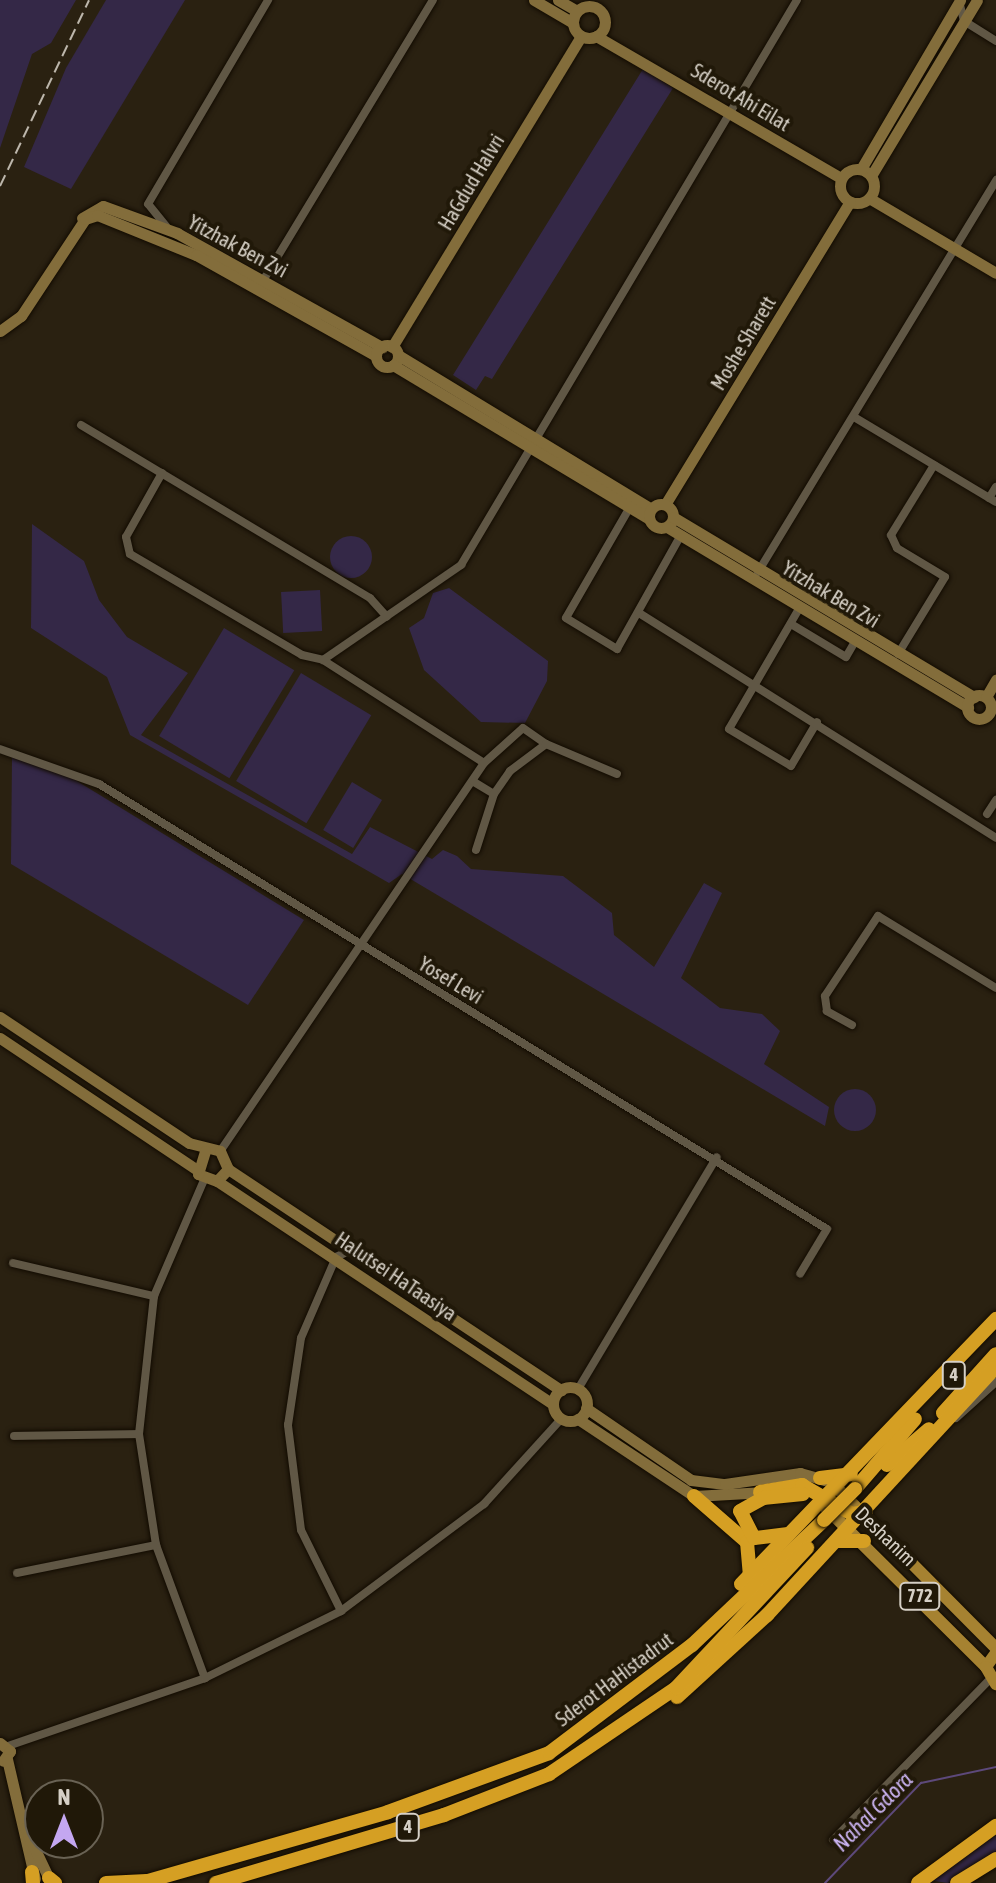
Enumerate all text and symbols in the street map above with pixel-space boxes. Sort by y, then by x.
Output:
street label: Sderot Ahi Eilat [687,58,795,136]
street label: HaGdud HaIvri [433,130,509,234]
street label: Yitzhak Ben Zvi [184,210,292,282]
street label: Moshe Sharett [706,292,780,394]
street label: Yitzhak Ben Zvi [778,556,884,632]
street label: Yosef Levi [414,951,488,1009]
street label: Halutsei HaTaasiya [331,1227,461,1325]
road number: 4 [940,1361,968,1389]
street label: Deshanim [851,1501,921,1571]
road number: 772 [898,1582,942,1610]
street label: Sderot HaHistadrut [551,1627,677,1731]
water label: Nahal Gdora [828,1767,918,1857]
north arrow [24,1779,104,1859]
text: N [58,1784,70,1810]
road number: 4 [394,1813,422,1841]

